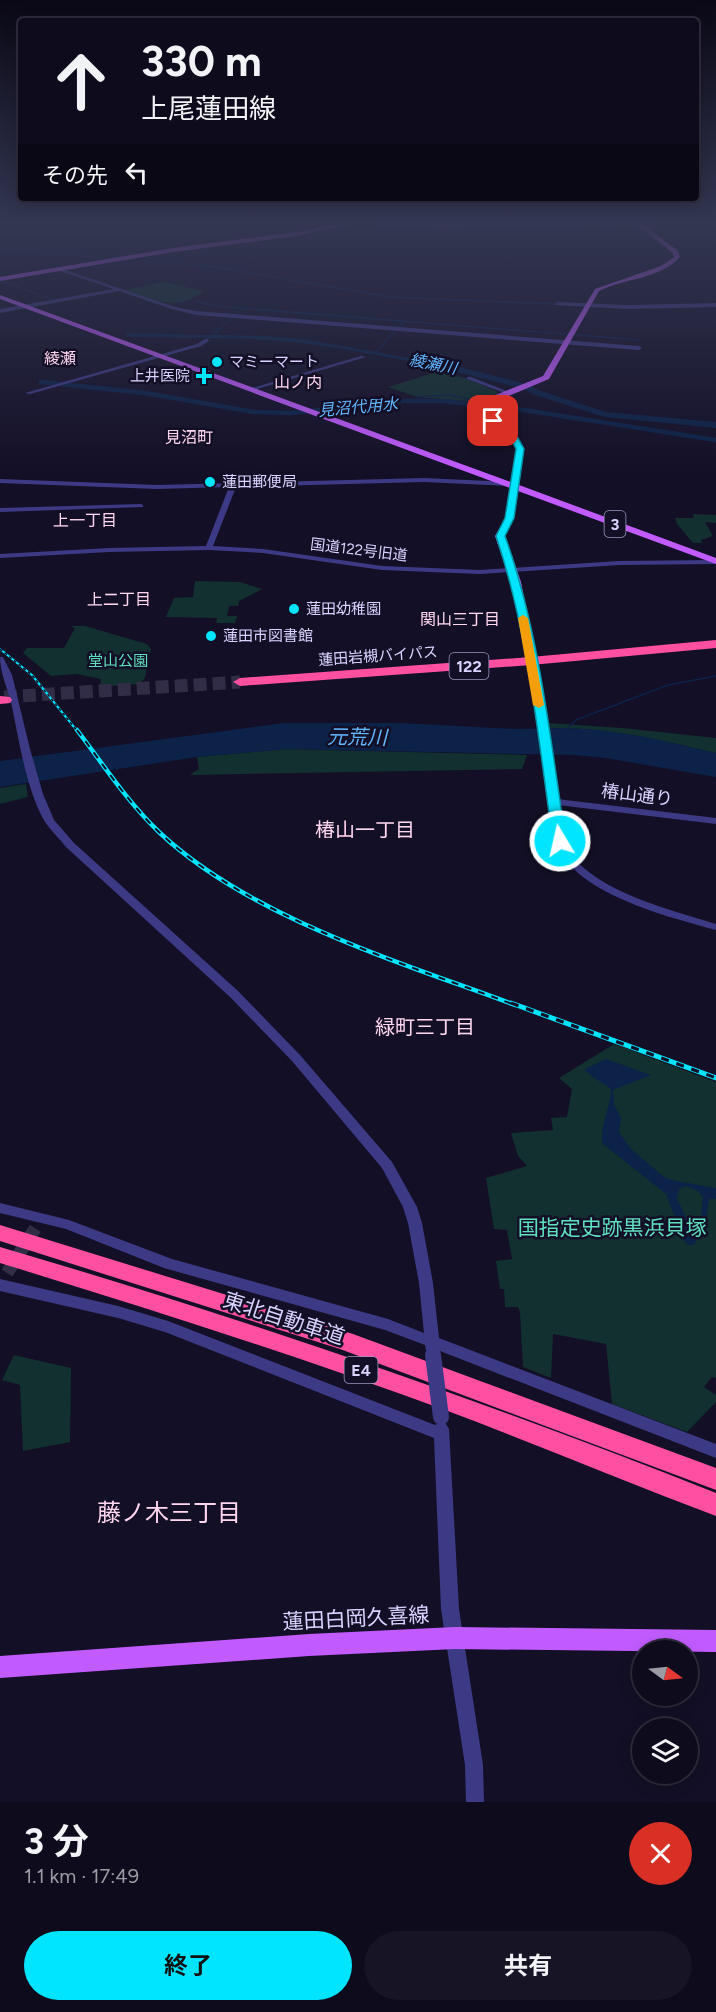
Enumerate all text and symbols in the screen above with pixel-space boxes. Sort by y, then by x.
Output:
text: 330 m [141,36,262,87]
icon: ahead [42,42,120,120]
text: 上尾蓮田線 [141,92,276,125]
icon: left [120,156,153,189]
text: その先 [42,162,108,189]
district label: 綾瀬 [44,349,76,368]
water label: 綾瀬川 [408,350,460,378]
place label: マミーマート [229,353,319,371]
marker: マミーマート [210,355,224,369]
place label: 上井医院 [130,367,190,385]
marker: 上井医院 [195,367,213,385]
district label: 山ノ内 [274,373,322,392]
water label: 見沼代用水 [317,394,401,420]
pin [467,395,518,446]
icon: arrive [476,404,509,437]
district label: 見沼町 [165,428,213,447]
place label: 蓮田郵便局 [222,473,297,491]
marker: 蓮田郵便局 [203,475,217,489]
district label: 上一丁目 [53,511,117,530]
road number: 3 [604,511,626,537]
street label: 国道122号旧道 [309,535,409,565]
district label: 上二丁目 [87,590,151,609]
place label: 蓮田幼稚園 [306,600,381,618]
marker: 蓮田幼稚園 [287,602,301,616]
district label: 関山三丁目 [420,610,500,629]
place label: 蓮田市図書館 [223,627,313,645]
marker: 蓮田市図書館 [204,629,218,643]
street label: 蓮田岩槻バイパス [318,643,438,669]
park label: 堂山公園 [88,652,148,670]
road number: 122 [450,653,488,679]
water label: 元荒川 [327,724,389,750]
street label: 椿山通り [600,780,674,810]
position arrow [528,809,592,873]
district label: 椿山一丁目 [315,818,415,842]
district label: 緑町三丁目 [375,1015,475,1039]
park label: 国指定史跡黒浜貝塚 [518,1215,707,1240]
street label: 東北自動車道 [220,1287,348,1349]
road number: E4 [344,1357,378,1383]
district label: 藤ノ木三丁目 [97,1498,241,1527]
street label: 蓮田白岡久喜線 [282,1602,430,1634]
north arrow [632,1640,698,1706]
map controls [632,1640,698,1784]
button: layers [632,1718,698,1784]
text: 3 分 [24,1820,89,1863]
button: close [629,1822,692,1885]
text: 1.1 km · 17:49 [24,1864,139,1888]
button: 終了 [24,1931,352,2000]
button: 共有 [364,1931,692,2000]

